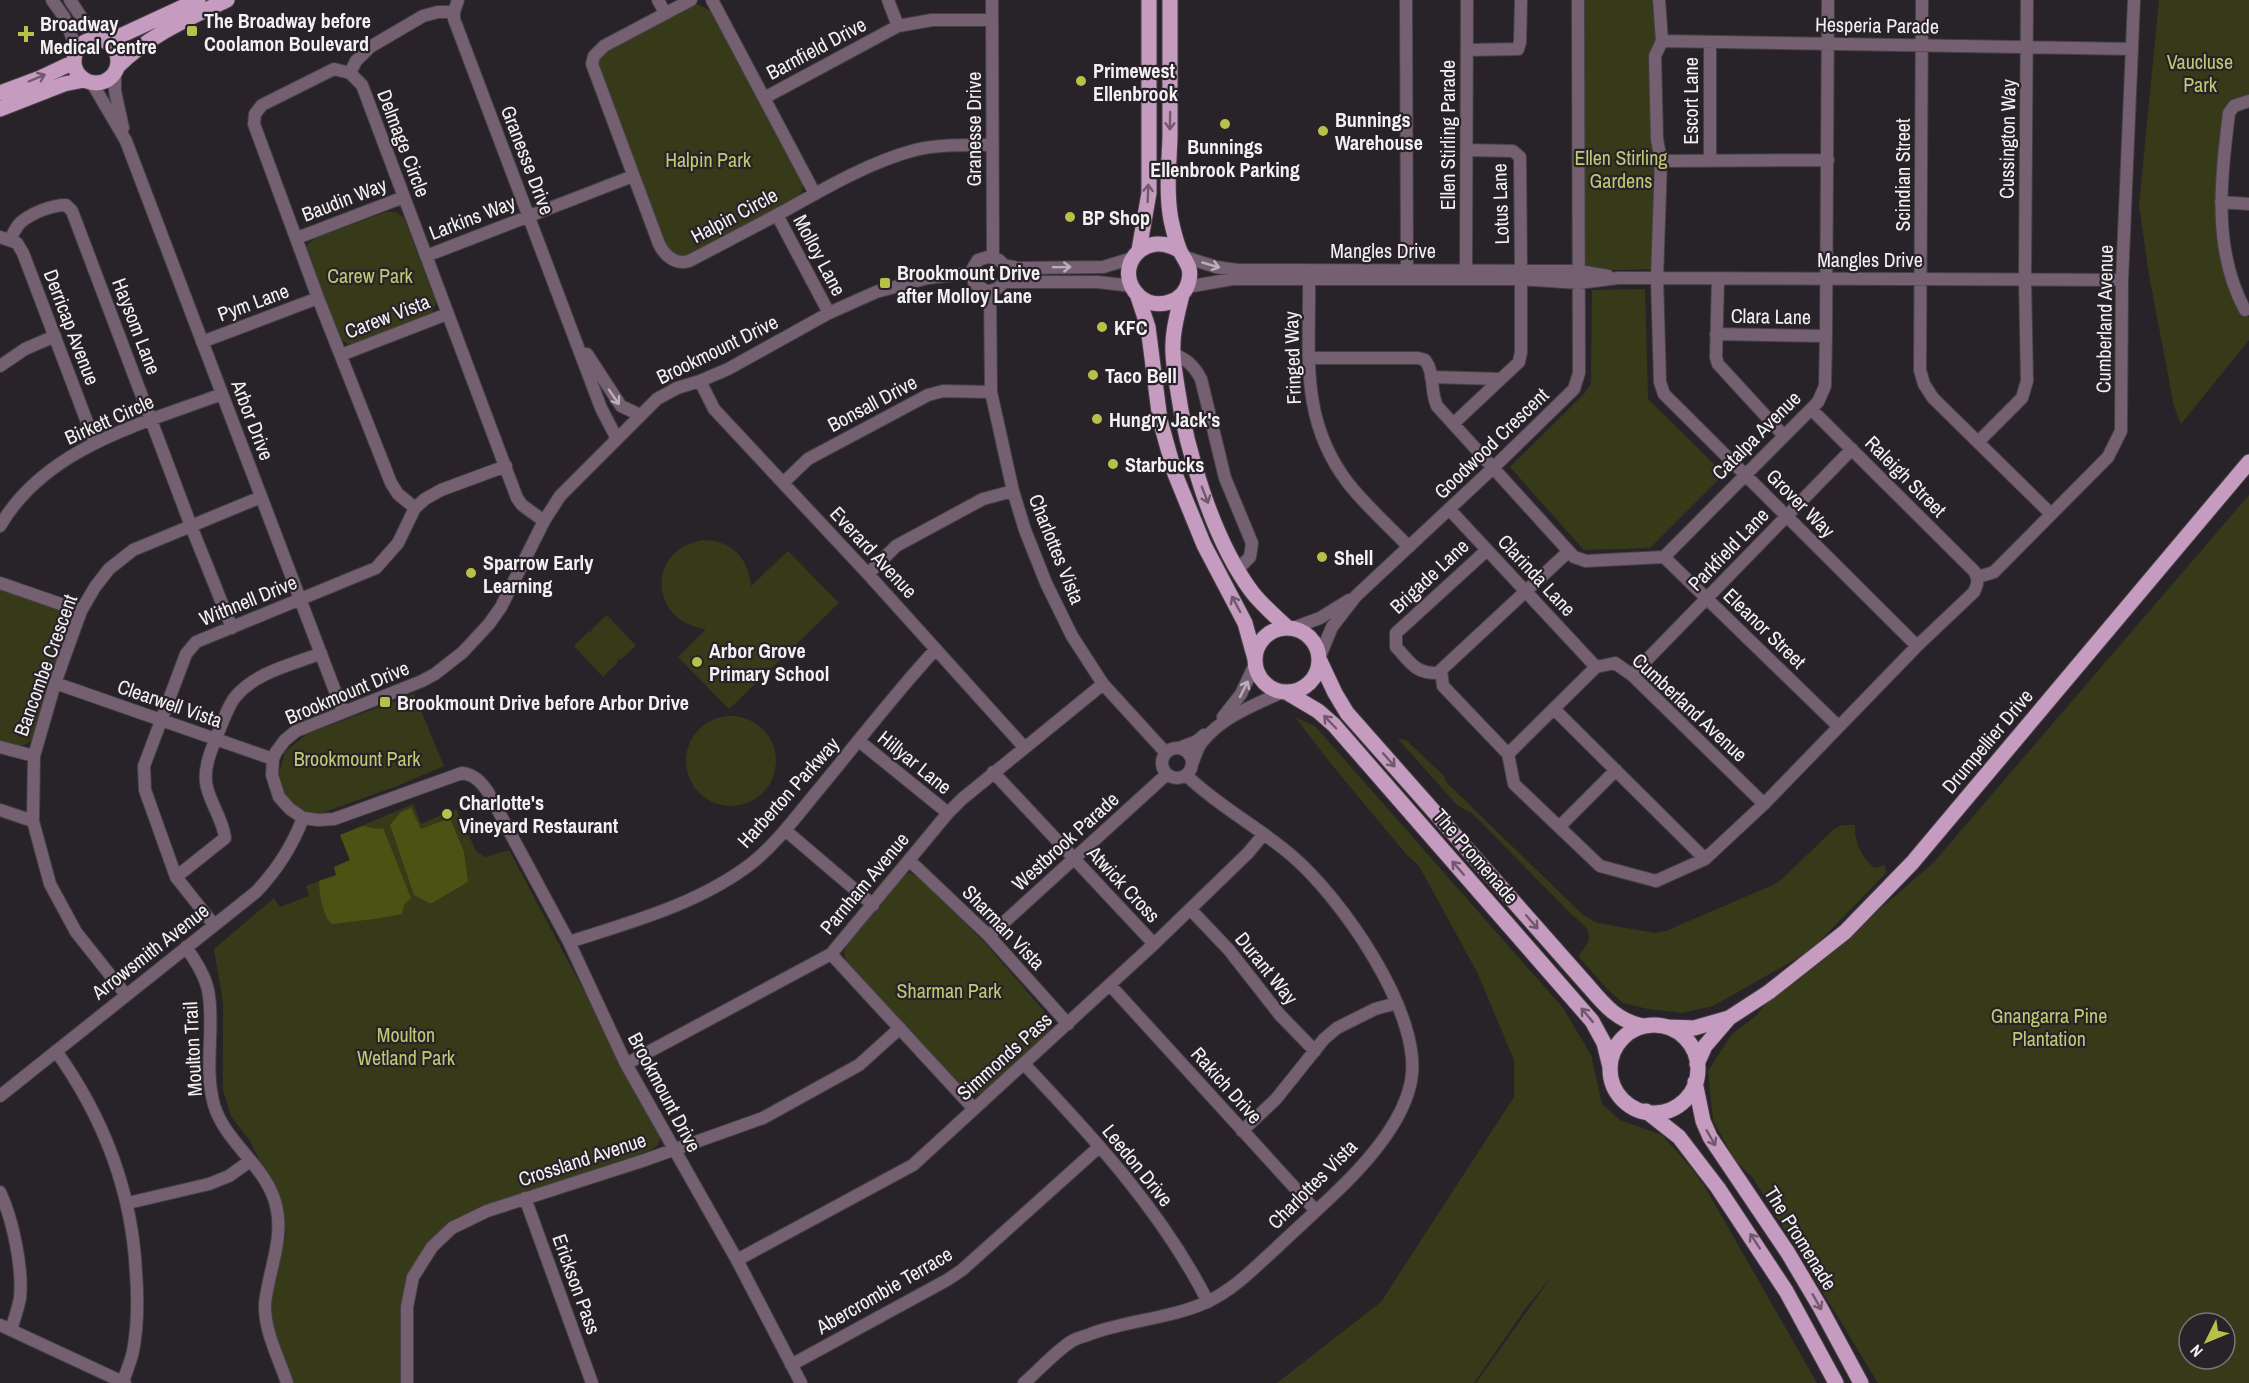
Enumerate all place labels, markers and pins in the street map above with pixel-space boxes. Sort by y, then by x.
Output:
place label: The Broadway before Coolamon Boulevard [204,7,371,57]
place label: Broadway Medical Centre [40,10,157,60]
marker: The Broadway before Coolamon Boulevard [185,24,199,38]
marker: Broadway Medical Centre [17,25,35,43]
place label: Primewest Ellenbrook [1093,57,1179,107]
marker: Primewest Ellenbrook [1074,74,1088,88]
place label: Bunnings Warehouse [1335,106,1423,156]
marker: Bunnings Ellenbrook Parking [1218,117,1232,131]
marker: Bunnings Warehouse [1316,124,1330,138]
place label: Bunnings Ellenbrook Parking [1150,133,1300,183]
place label: BP Shop [1082,204,1150,231]
marker: BP Shop [1063,210,1077,224]
place label: Brookmount Drive after Molloy Lane [897,259,1040,309]
marker: Brookmount Drive after Molloy Lane [878,276,892,290]
place label: KFC [1114,314,1148,341]
marker: KFC [1095,320,1109,334]
place label: Taco Bell [1105,362,1177,389]
marker: Taco Bell [1086,368,1100,382]
place label: Hungry Jack's [1109,406,1220,433]
marker: Hungry Jack's [1090,412,1104,426]
place label: Starbucks [1125,451,1204,478]
marker: Starbucks [1106,457,1120,471]
place label: Shell [1334,544,1373,571]
place label: Sparrow Early Learning [483,549,594,599]
marker: Shell [1315,550,1329,564]
marker: Sparrow Early Learning [464,566,478,580]
place label: Arbor Grove Primary School [709,637,829,687]
marker: Arbor Grove Primary School [690,655,704,669]
place label: Brookmount Drive before Arbor Drive [397,689,689,716]
marker: Brookmount Drive before Arbor Drive [378,695,392,709]
place label: Charlotte's Vineyard Restaurant [459,789,619,839]
marker: Charlotte's Vineyard Restaurant [440,807,454,821]

